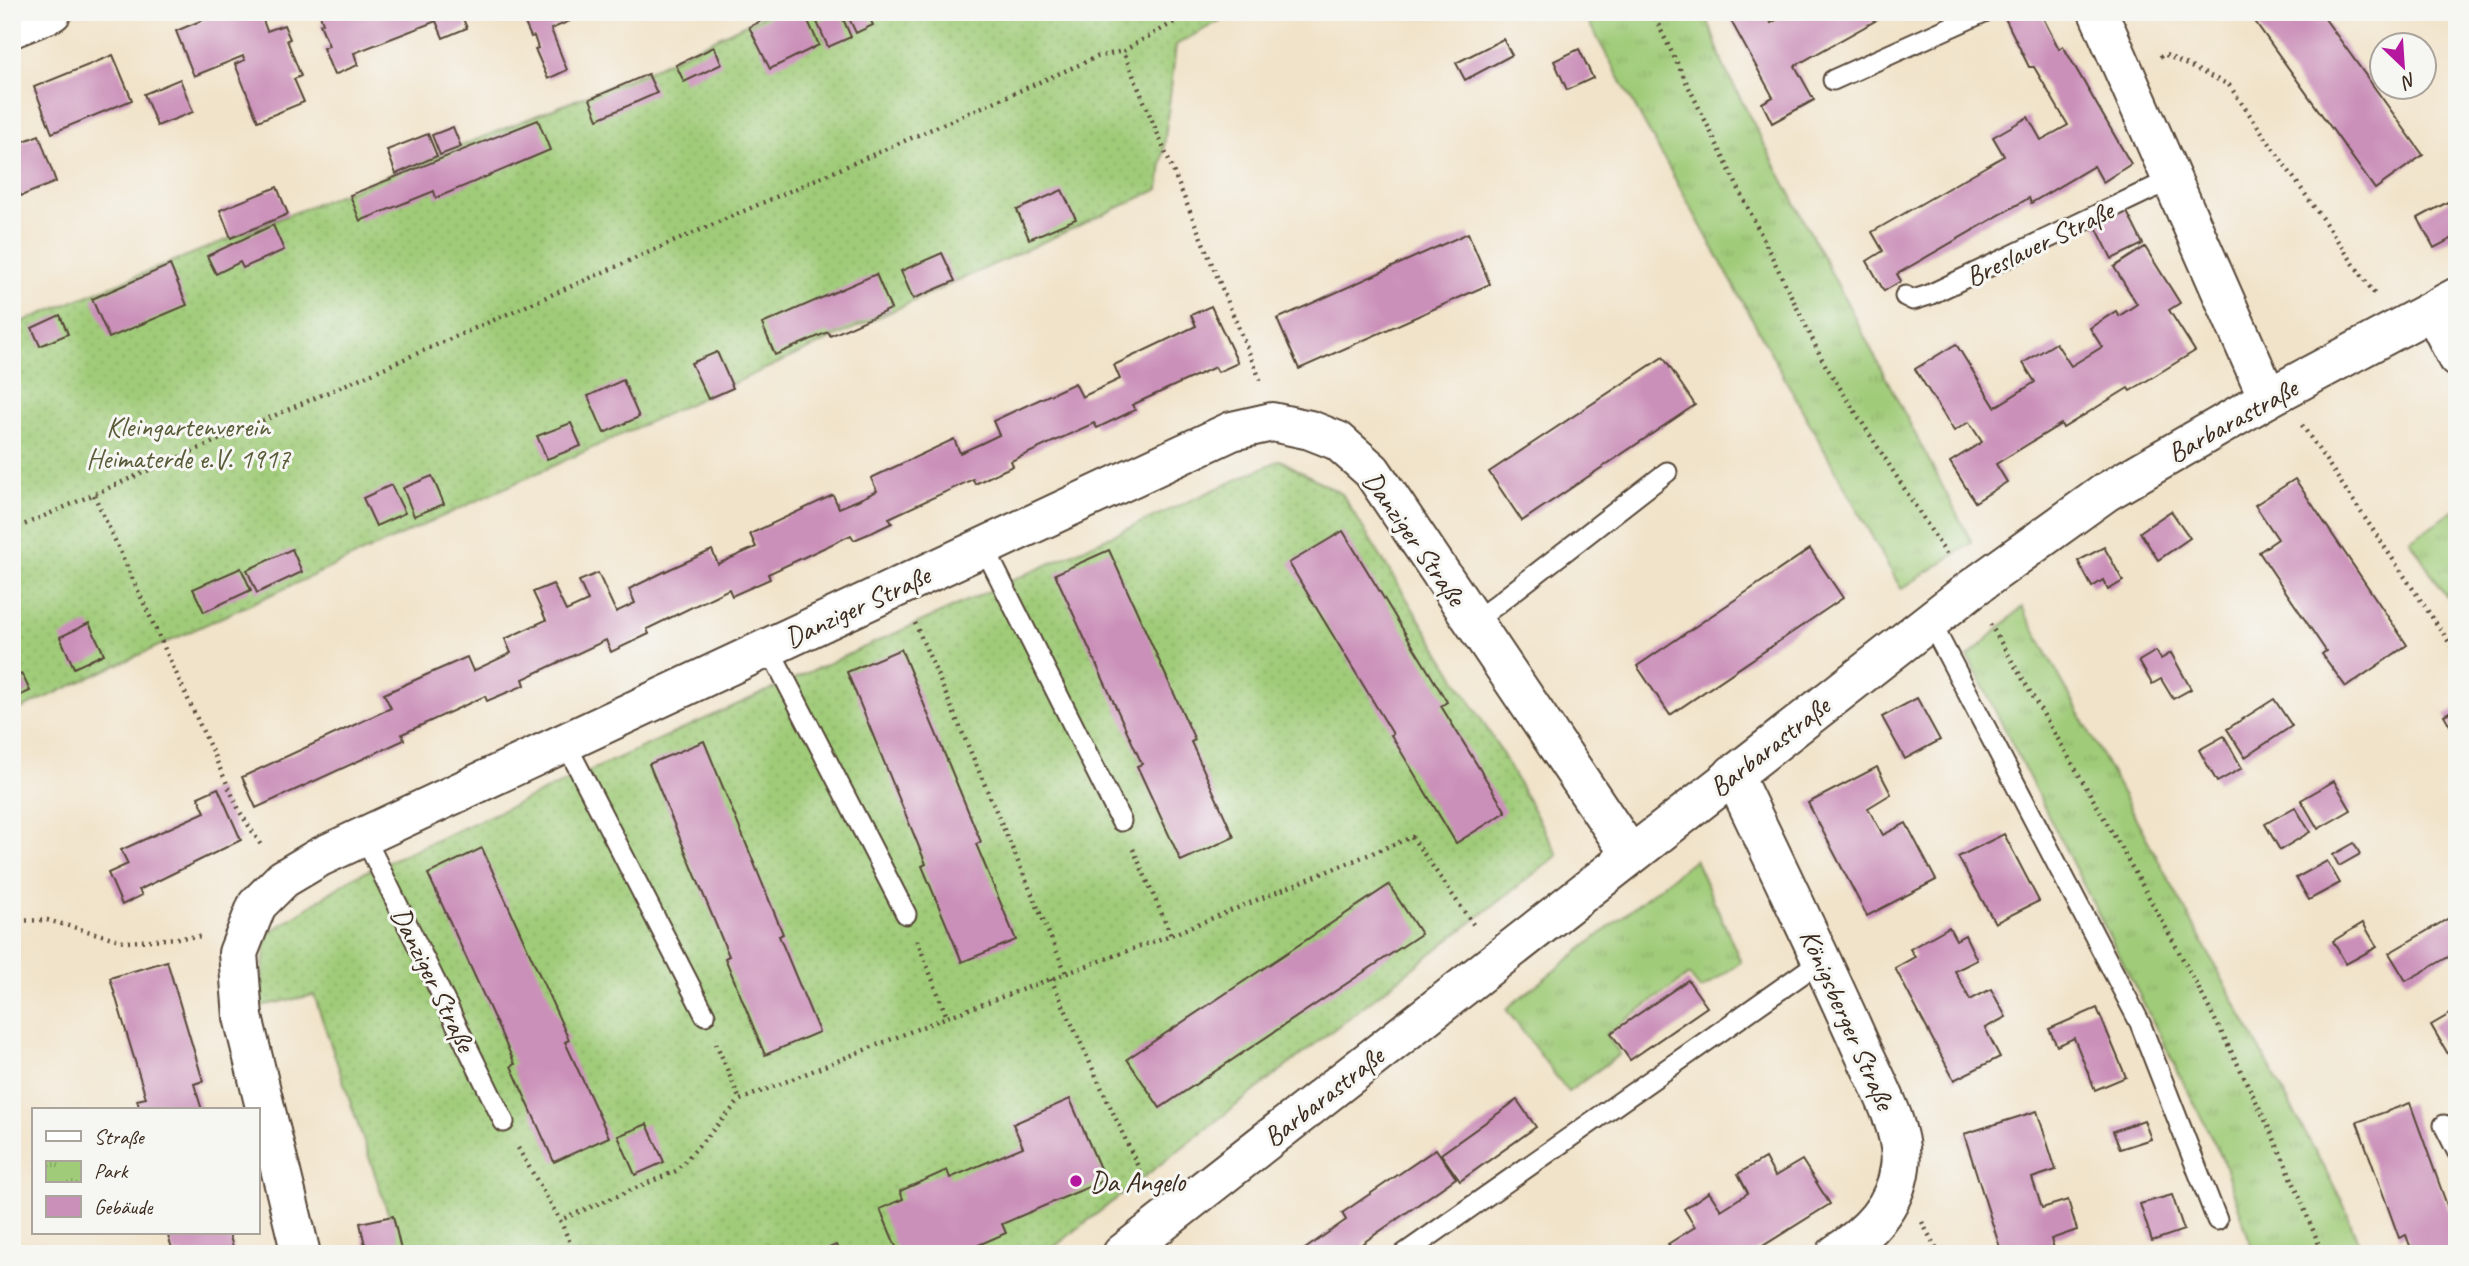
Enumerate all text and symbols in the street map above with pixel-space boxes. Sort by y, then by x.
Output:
north arrow [2368,32,2438,102]
text: N [2396,67,2420,95]
street label: Breslauer Straße [1960,192,2120,294]
street label: Barbarastraße [2161,369,2305,470]
park label: Kleingartenverein Heimaterde e.V. 1917 [86,409,291,476]
street label: Danziger Straße [1355,464,1475,614]
street label: Danziger Straße [779,557,937,655]
street label: Barbarastraße [1702,687,1838,804]
street label: Danziger Straße [384,901,484,1059]
street label: Königsberger Straße [1792,924,1904,1117]
street label: Barbarastraße [1256,1037,1392,1154]
legend [32,1108,259,1234]
text: Straße [94,1124,146,1150]
text: Park [94,1158,129,1184]
place label: Da Angelo [1090,1164,1187,1199]
marker: Da Angelo [1068,1173,1084,1189]
text: Gebäude [94,1194,153,1220]

